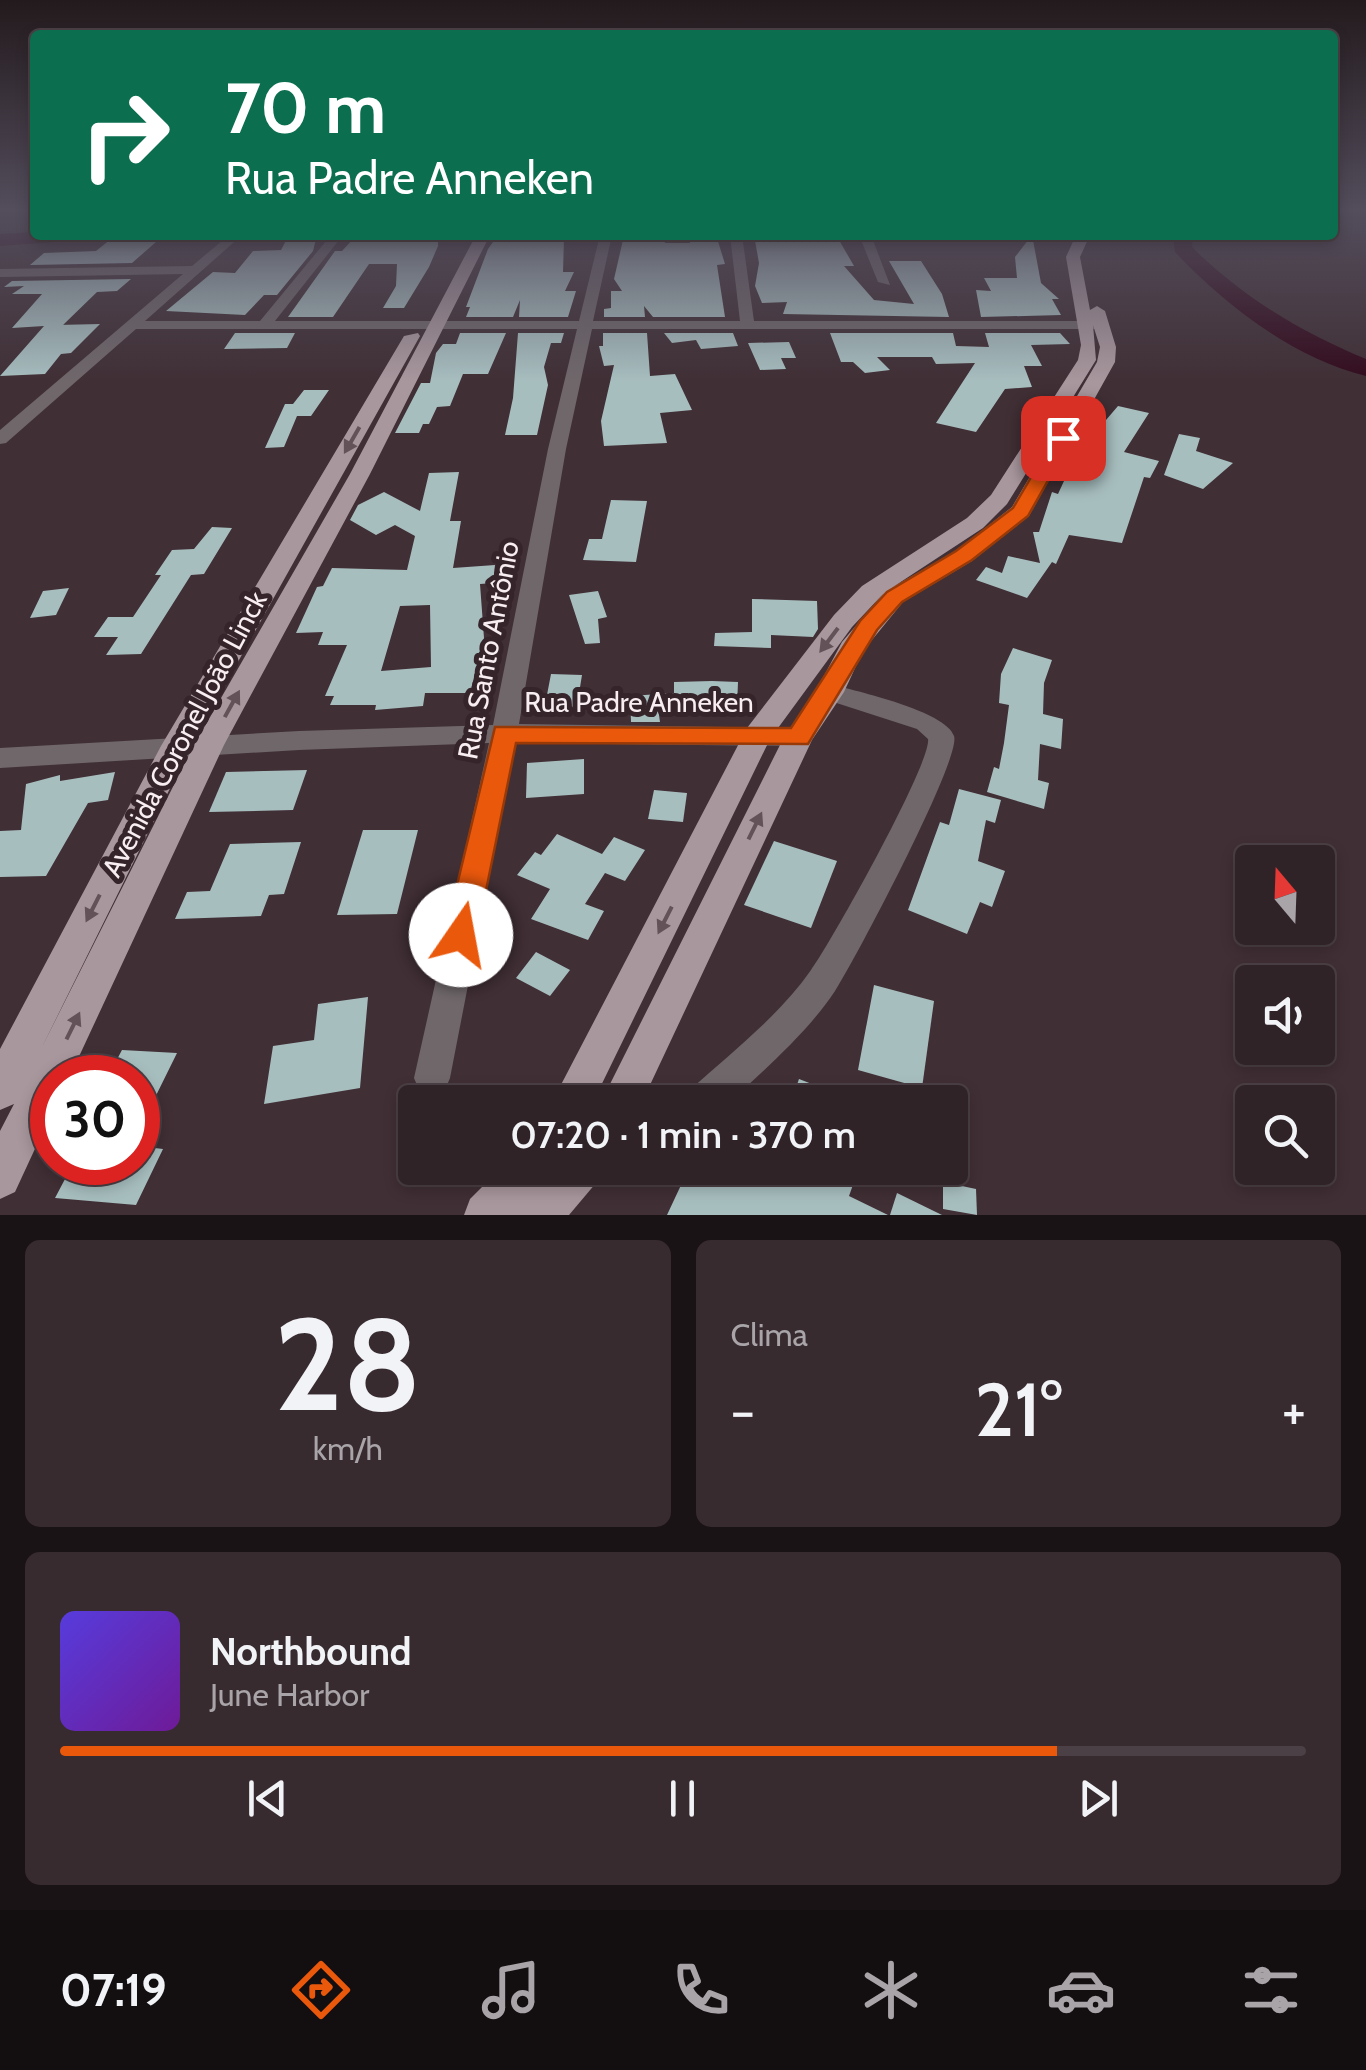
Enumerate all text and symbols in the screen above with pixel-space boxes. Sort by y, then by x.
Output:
text: 70 m [225,65,386,151]
icon: right [60,70,190,200]
text: Rua Padre Anneken [225,151,594,205]
pin [1021,396,1106,481]
icon: arrive [1036,411,1091,466]
one-way arrow [344,425,361,454]
street label: Rua Santo Antônio [450,538,526,762]
street label: Avenida Coronel João Linck [94,585,274,882]
one-way arrow [819,627,839,653]
street label: Rua Padre Anneken [524,685,754,719]
one-way arrow [223,689,240,718]
one-way arrow [746,811,763,840]
north arrow [1235,845,1335,945]
map controls [1235,845,1335,1185]
position arrow [409,883,513,987]
one-way arrow [85,893,102,922]
one-way arrow [657,905,674,934]
button: sound [1235,965,1335,1065]
one-way arrow [64,1012,81,1041]
speed limit sign: 30 [30,1055,160,1185]
button: search [1235,1085,1335,1185]
text: 07:20 · 1 min · 370 m [510,1111,856,1158]
text: 28 [274,1285,421,1443]
text: Clima [731,1315,808,1354]
text: 21° [974,1364,1062,1455]
text: − [731,1377,755,1444]
text: + [1282,1377,1306,1444]
text: km/h [313,1429,383,1468]
text: Northbound [210,1628,412,1675]
text: June Harbor [210,1675,369,1714]
icon: previous [240,1771,295,1826]
icon: pause [655,1771,710,1826]
icon: next [1071,1771,1126,1826]
icon: directions [286,1955,356,2025]
icon: music [476,1955,546,2025]
icon: phone [666,1955,736,2025]
icon: climate [856,1955,926,2025]
icon: car [1046,1955,1116,2025]
icon: filters [1236,1955,1306,2025]
text: 07:19 [60,1963,167,2017]

